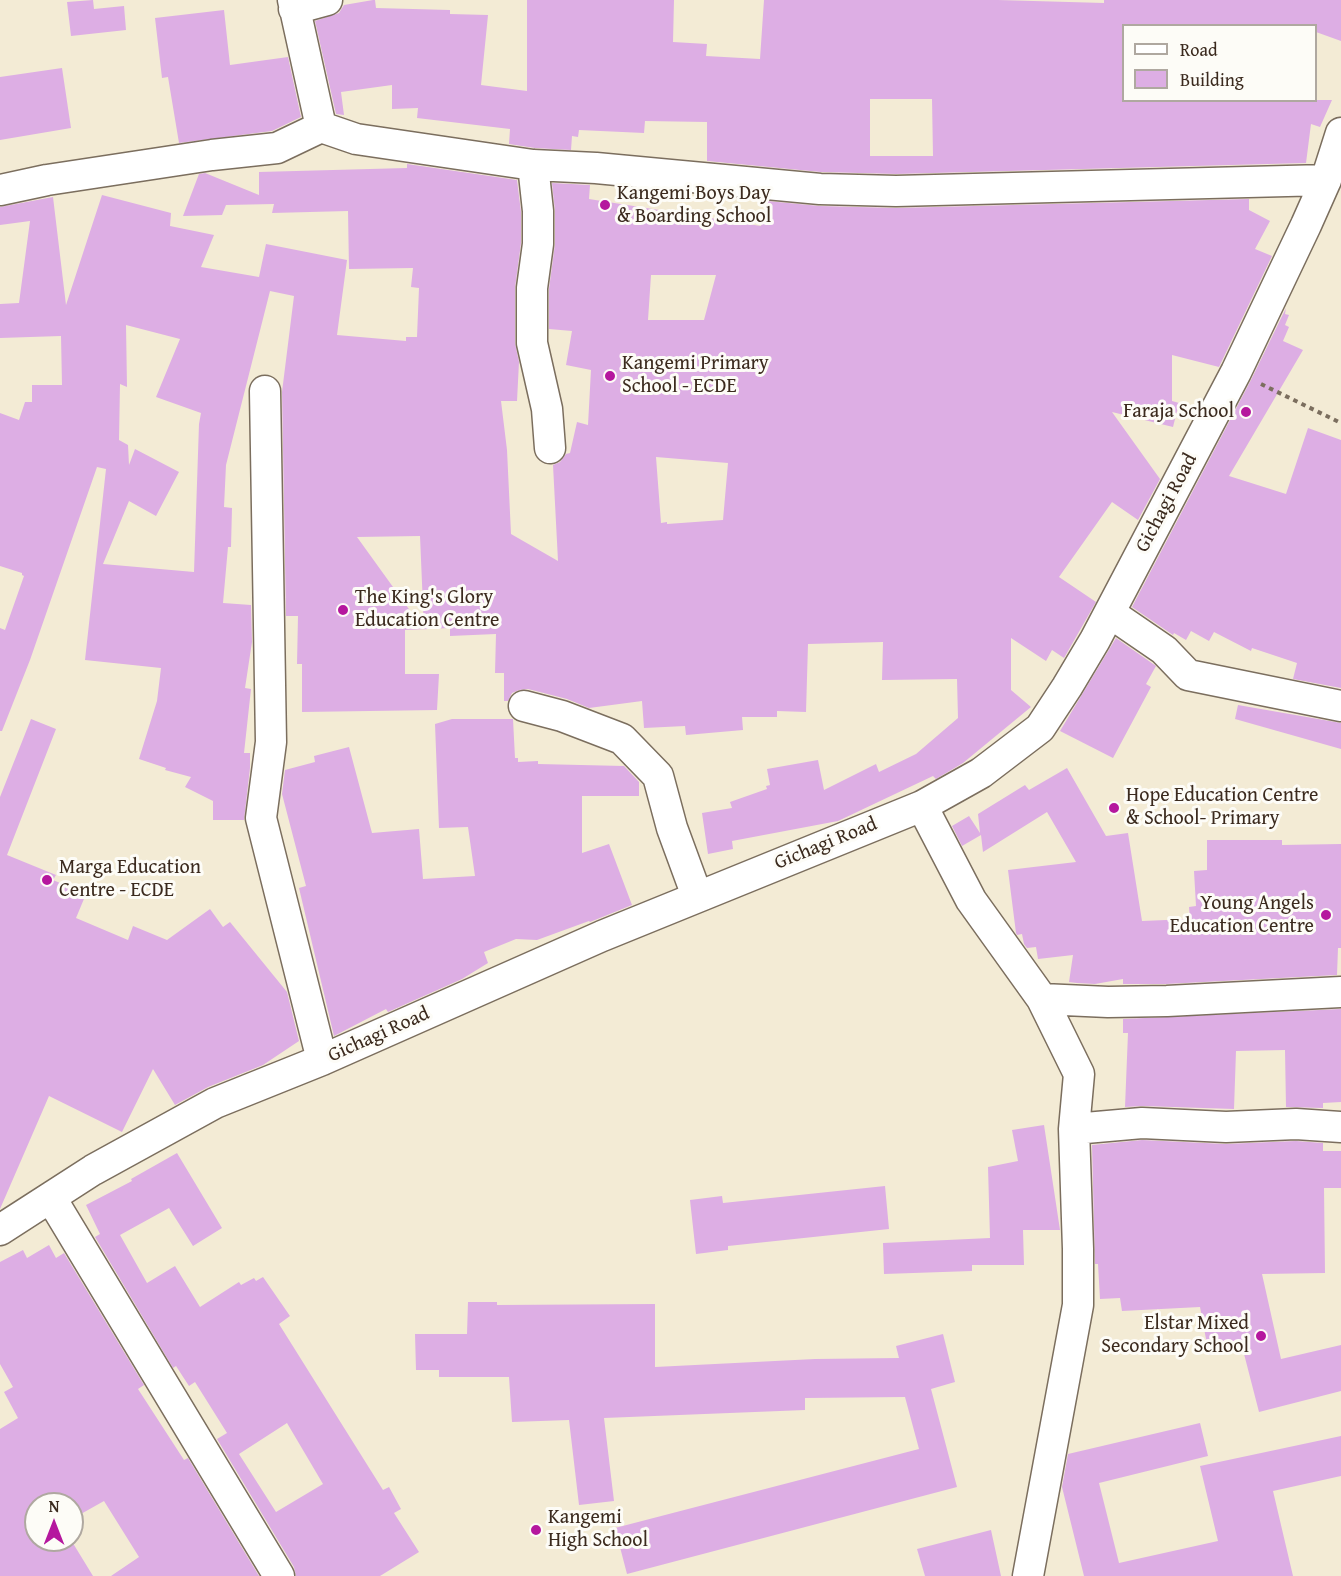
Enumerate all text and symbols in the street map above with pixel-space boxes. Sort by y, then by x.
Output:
legend [1122,24,1317,102]
text: Road [1180,36,1218,63]
text: Building [1180,66,1244,93]
place label: Kangemi Boys Day & Boarding School [617,182,771,229]
marker: Kangemi Boys Day & Boarding School [598,198,612,212]
place label: Kangemi Primary School - ECDE [622,352,769,399]
marker: Kangemi Primary School - ECDE [603,369,617,383]
place label: Faraja School [1123,400,1234,424]
marker: Faraja School [1239,405,1253,419]
street label: Gichagi Road [1131,449,1203,557]
place label: The King's Glory Education Centre [355,586,499,633]
marker: The King's Glory Education Centre [336,603,350,617]
place label: Hope Education Centre & School- Primary [1126,784,1318,831]
marker: Hope Education Centre & School- Primary [1107,801,1121,815]
street label: Gichagi Road [771,813,881,875]
place label: Marga Education Centre - ECDE [59,856,201,903]
marker: Marga Education Centre - ECDE [40,873,54,887]
place label: Young Angels Education Centre [1170,892,1314,939]
marker: Young Angels Education Centre [1319,908,1333,922]
street label: Gichagi Road [325,1002,433,1068]
place label: Elstar Mixed Secondary School [1101,1312,1249,1359]
marker: Elstar Mixed Secondary School [1254,1329,1268,1343]
north arrow [24,1492,84,1552]
text: N [49,1494,59,1518]
place label: Kangemi High School [548,1506,648,1553]
marker: Kangemi High School [529,1523,543,1537]

